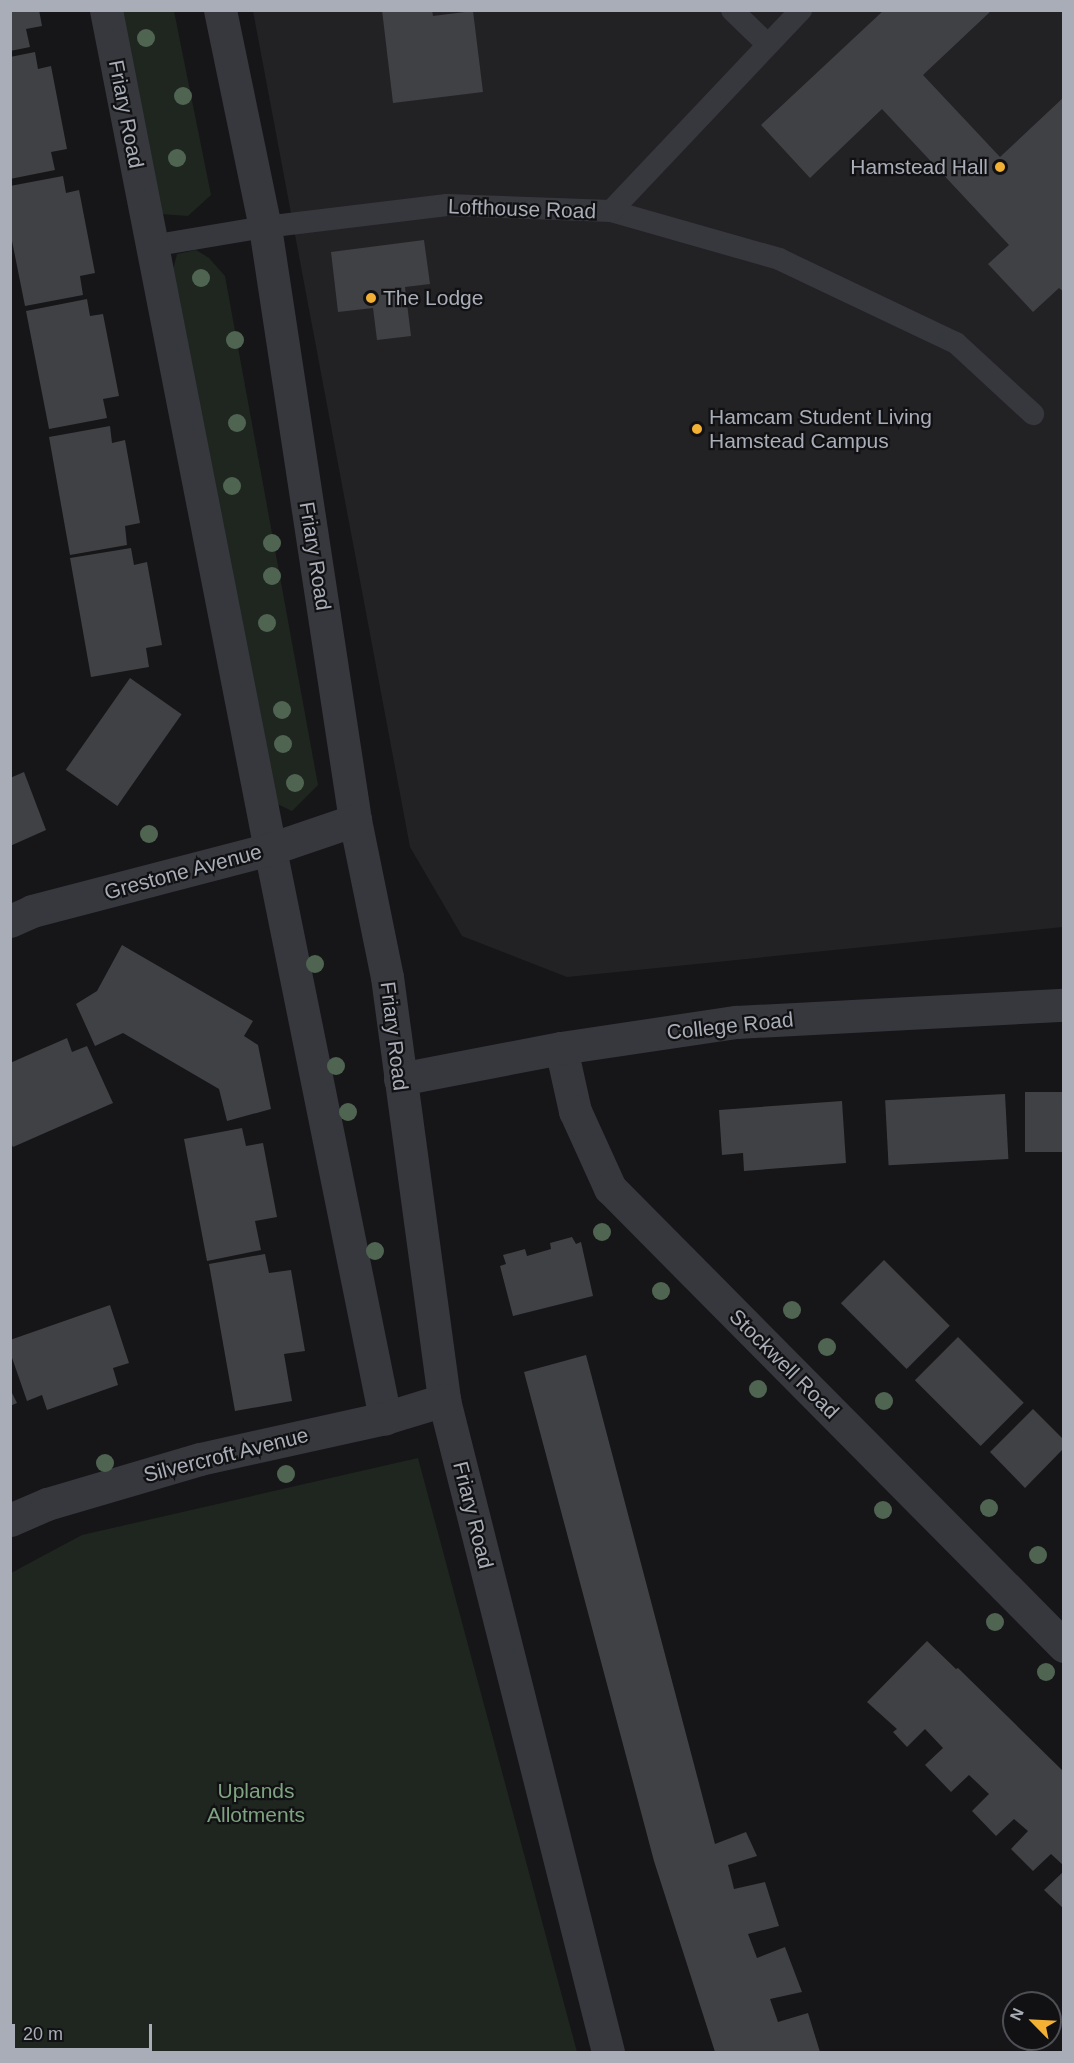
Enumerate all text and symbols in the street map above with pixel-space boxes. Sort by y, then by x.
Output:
street label: Friary Road [103,58,149,170]
place label: Hamstead Hall [850,154,988,180]
marker: Hamstead Hall [993,160,1007,174]
street label: Lofthouse Road [447,194,597,224]
place label: The Lodge [383,285,483,311]
marker: The Lodge [364,291,378,305]
place label: Hamcam Student Living Hamstead Campus [709,404,932,454]
marker: Hamcam Student Living Hamstead Campus [690,422,704,436]
street label: Friary Road [294,500,336,612]
street label: Grestone Avenue [101,839,265,905]
street label: Friary Road [375,980,413,1092]
street label: College Road [665,1007,795,1045]
street label: Stockwell Road [724,1304,844,1424]
street label: Silvercroft Avenue [140,1422,312,1488]
street label: Friary Road [448,1459,498,1571]
park label: Uplands Allotments [207,1778,305,1828]
north arrow [1002,1991,1062,2051]
text: N [1007,2006,1027,2023]
scale bar [15,2012,154,2050]
text: 20 m [23,2024,63,2044]

